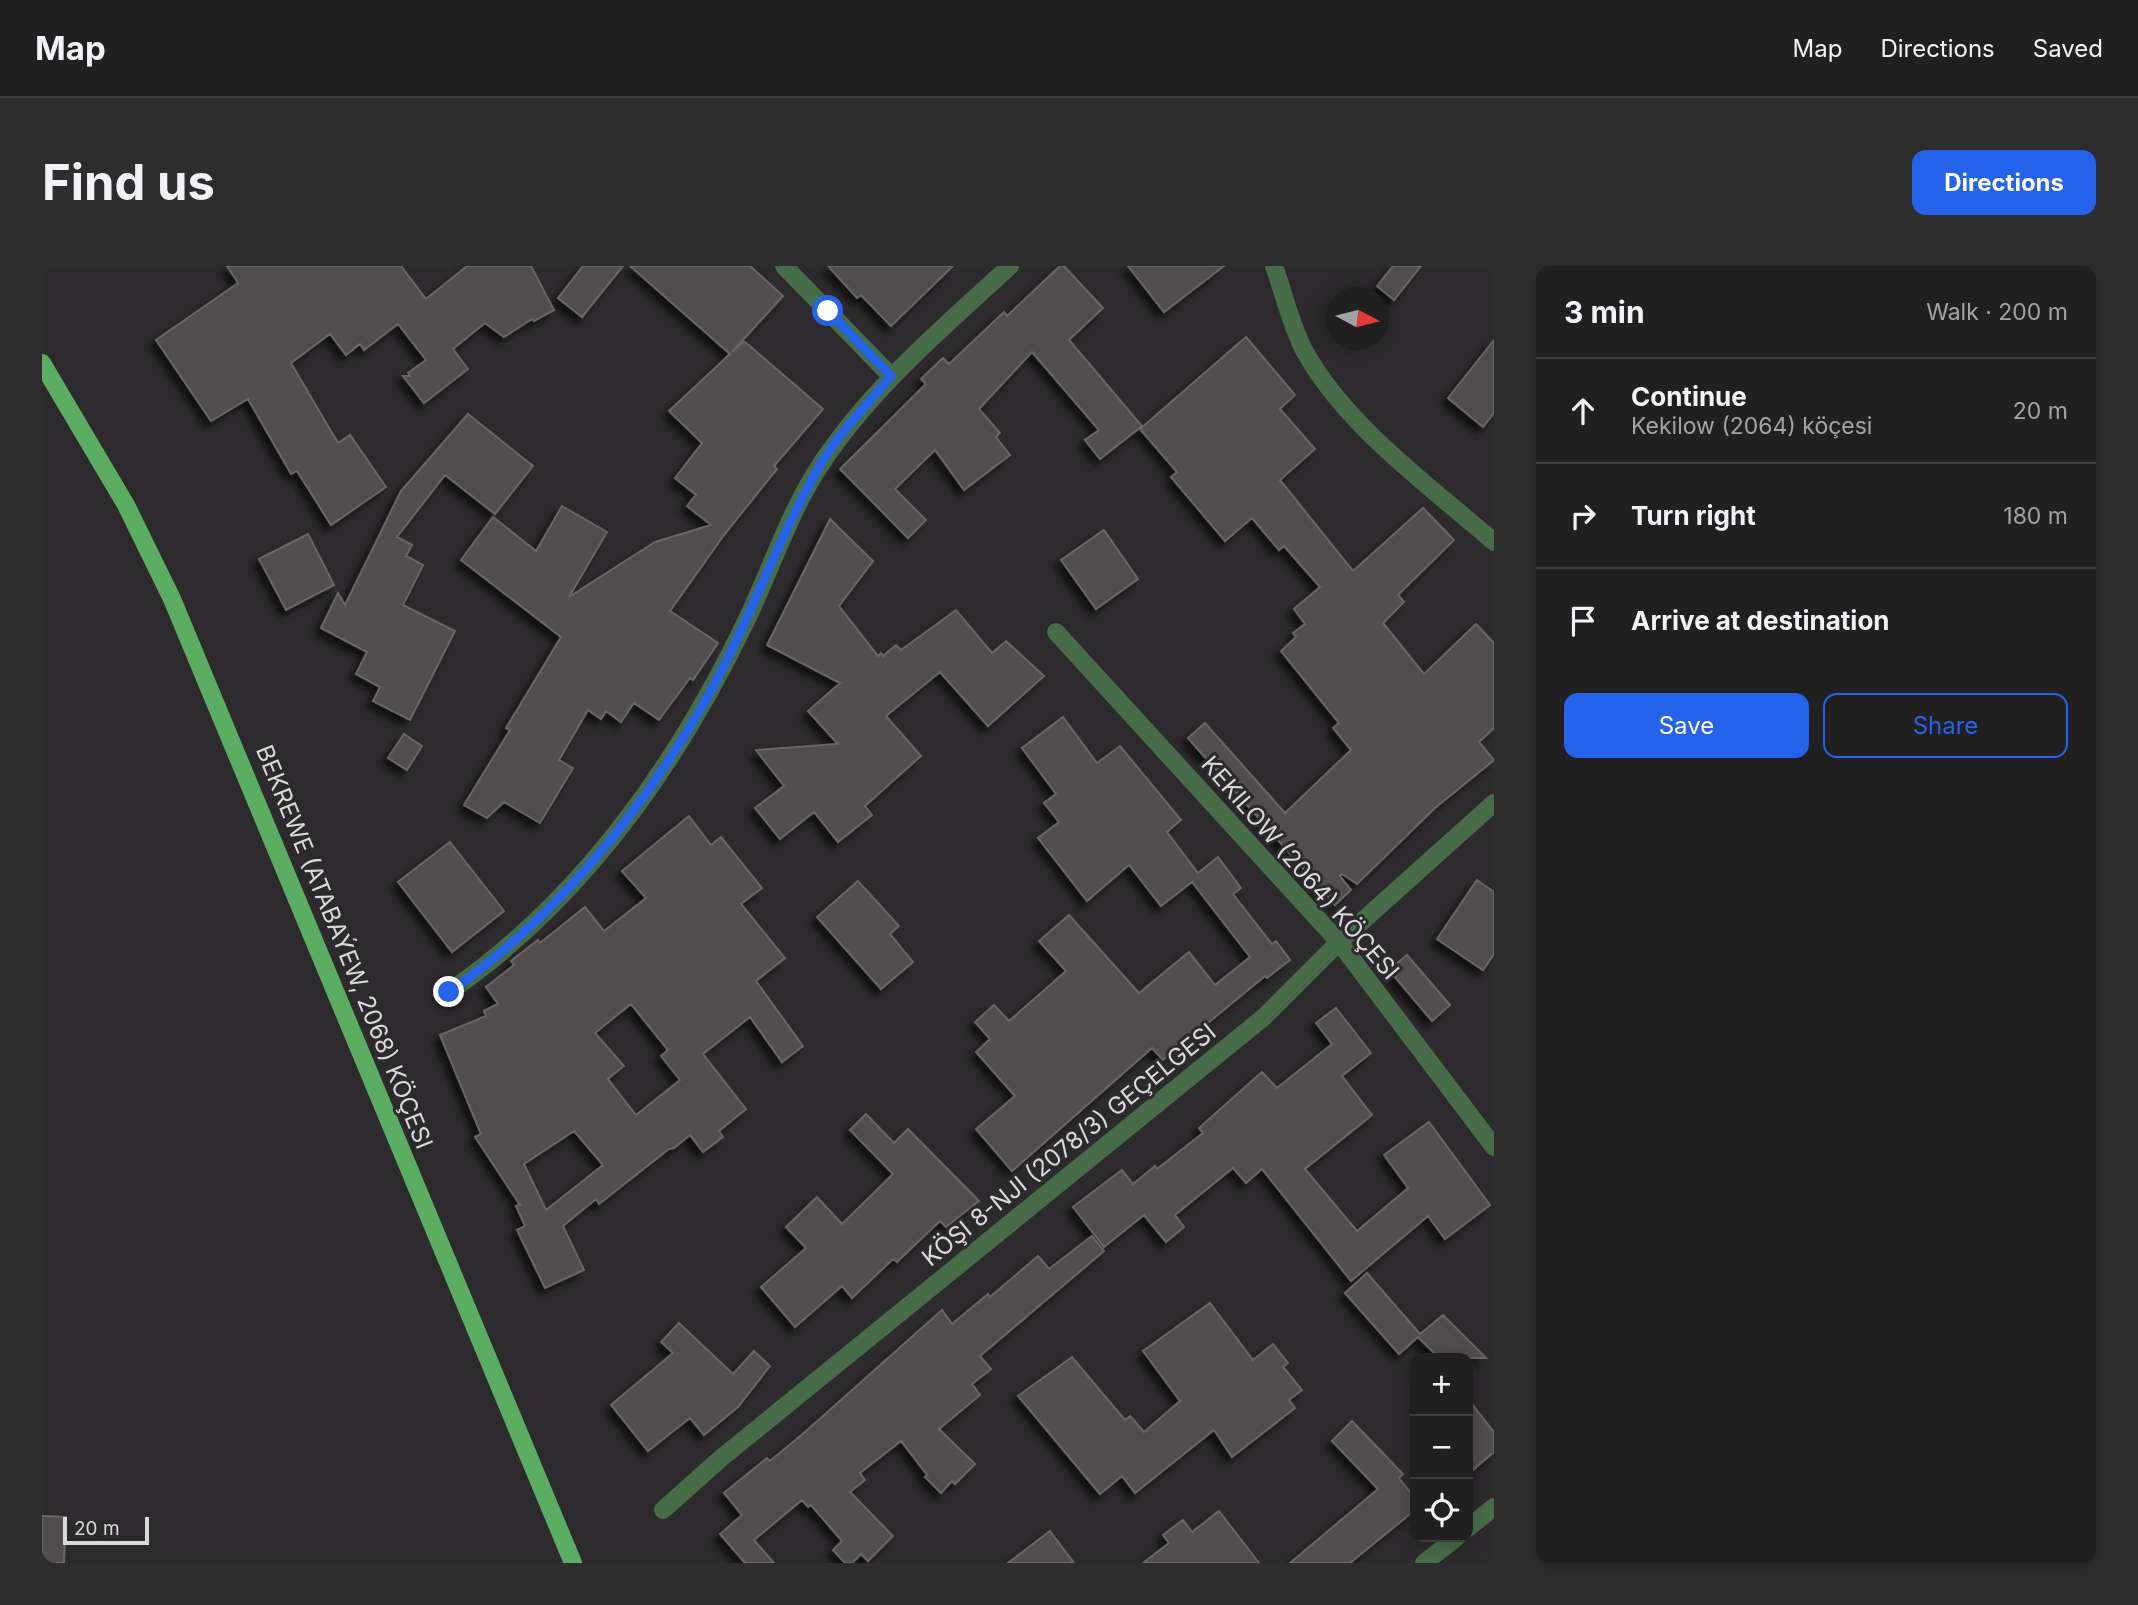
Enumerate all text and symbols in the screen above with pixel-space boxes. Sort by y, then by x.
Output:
text: Map [35,28,106,68]
text: Map [1793,34,1842,63]
text: Directions [1880,34,1995,63]
text: Saved [2033,34,2103,63]
button: Directions [1912,150,2096,215]
text: Find us [42,153,215,212]
north arrow [1326,287,1389,350]
text: 3 min [1564,294,1645,330]
route start [812,295,843,326]
text: Walk · 200 m [1926,298,2068,326]
text: Continue [1631,381,1747,412]
icon: ahead [1564,392,1602,430]
text: 20 m [2013,397,2068,425]
text: Kekilow (2064) köçesi [1631,412,1872,440]
icon: right [1564,497,1602,535]
text: Turn right [1631,500,1756,531]
text: 180 m [2003,502,2068,530]
icon: arrive [1564,602,1602,640]
text: Arrive at destination [1631,605,1890,636]
button: Save [1564,693,1809,758]
button: Share [1823,693,2068,758]
street label: BEKREWE (ATABAÝEW, 2068) KÖÇESI [250,740,440,1153]
street label: KEKILOW (2064) KÖÇESI [1195,750,1405,985]
route end [433,976,464,1007]
street label: KÖŞI 8-NJI (2078/3) GEÇELGESI [916,1017,1221,1272]
map controls [1410,1353,1473,1542]
button: + [1410,1353,1473,1416]
button: − [1410,1416,1473,1479]
button: locate [1410,1479,1473,1542]
scale bar [63,1514,149,1546]
text: 20 m [74,1517,120,1540]

